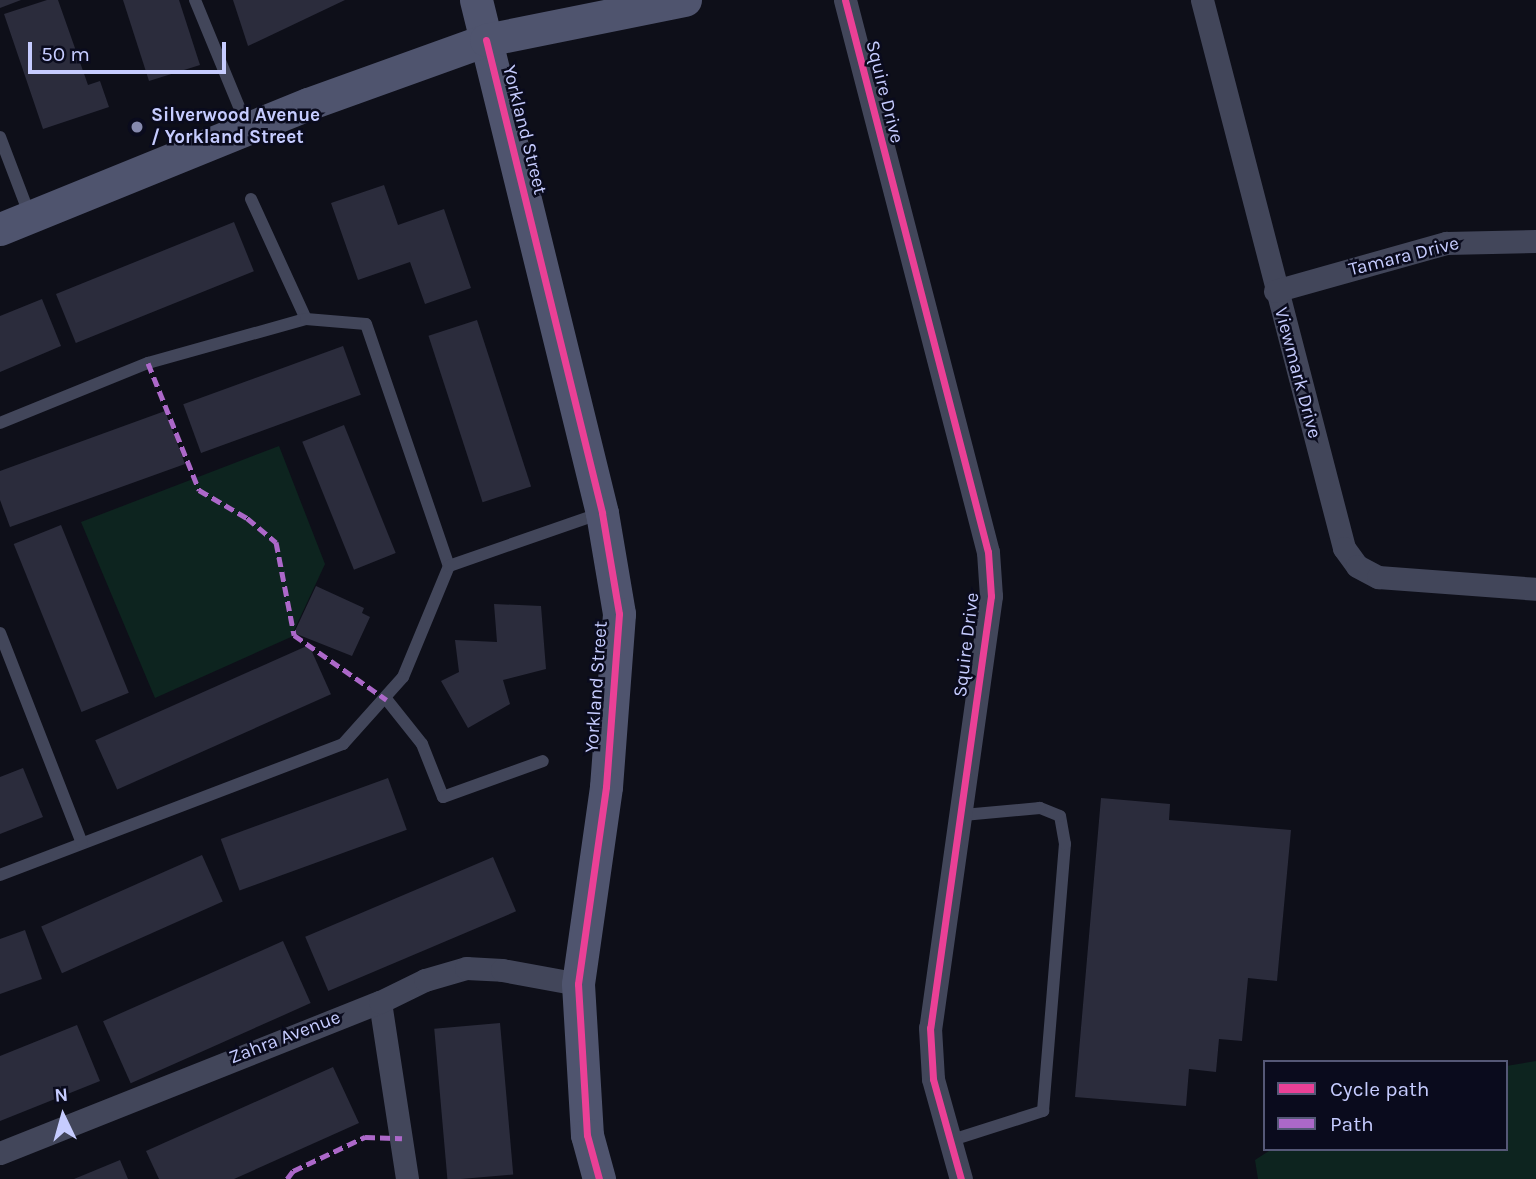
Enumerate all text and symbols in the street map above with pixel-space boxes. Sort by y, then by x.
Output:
scale bar [32,28,229,72]
street label: Squire Drive [860,38,908,146]
text: 50 m [41,42,90,66]
street label: Yorkland Street [497,63,551,197]
place label: Silverwood Avenue / Yorkland Street [151,105,320,149]
marker: Silverwood Avenue / Yorkland Street [129,119,145,135]
street label: Tamara Drive [1347,232,1461,282]
street label: Viewmark Drive [1269,305,1325,441]
street label: Squire Drive [949,591,985,699]
street label: Yorkland Street [581,620,613,754]
street label: Zahra Avenue [226,1006,344,1070]
legend [1263,1060,1508,1151]
text: Cycle path [1330,1077,1430,1101]
north arrow [28,1081,98,1151]
text: N [53,1084,69,1107]
text: Path [1330,1112,1374,1136]

